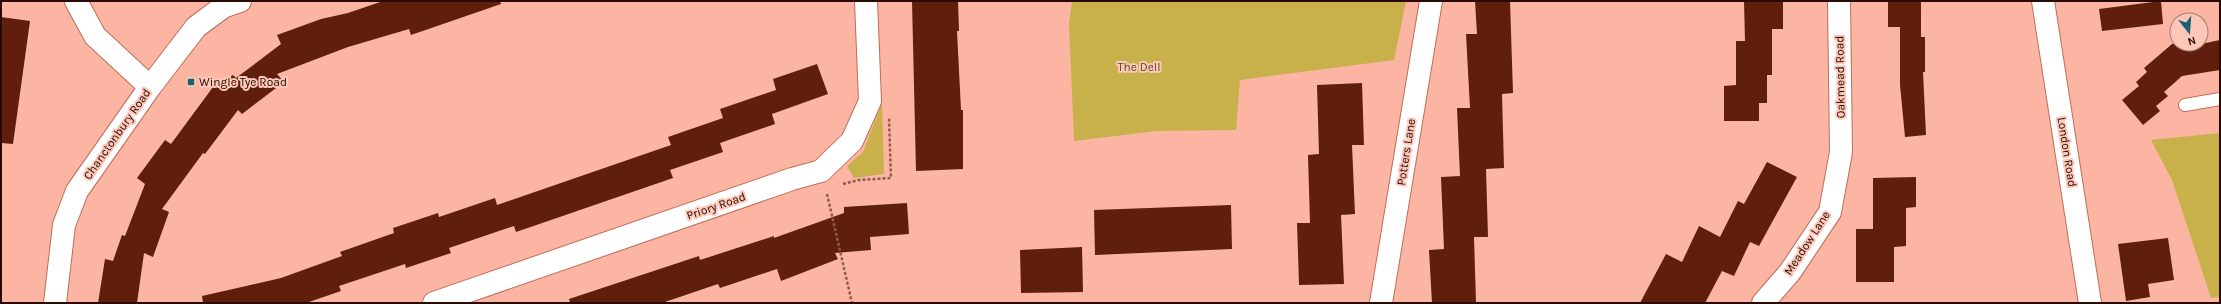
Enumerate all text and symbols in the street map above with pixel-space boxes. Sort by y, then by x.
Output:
north arrow [2169,12,2209,52]
text: N [2186,34,2197,48]
street label: Oakmead Road [1832,36,1848,118]
park label: The Dell [1117,60,1161,74]
place label: Wingle Tye Road [199,75,287,89]
marker: Wingle Tye Road [186,77,196,87]
street label: Chanctonbury Road [80,86,154,182]
street label: London Road [2055,116,2079,188]
street label: Potters Lane [1394,118,1418,186]
street label: Priory Road [685,189,747,223]
street label: Meadow Lane [1781,208,1833,278]

